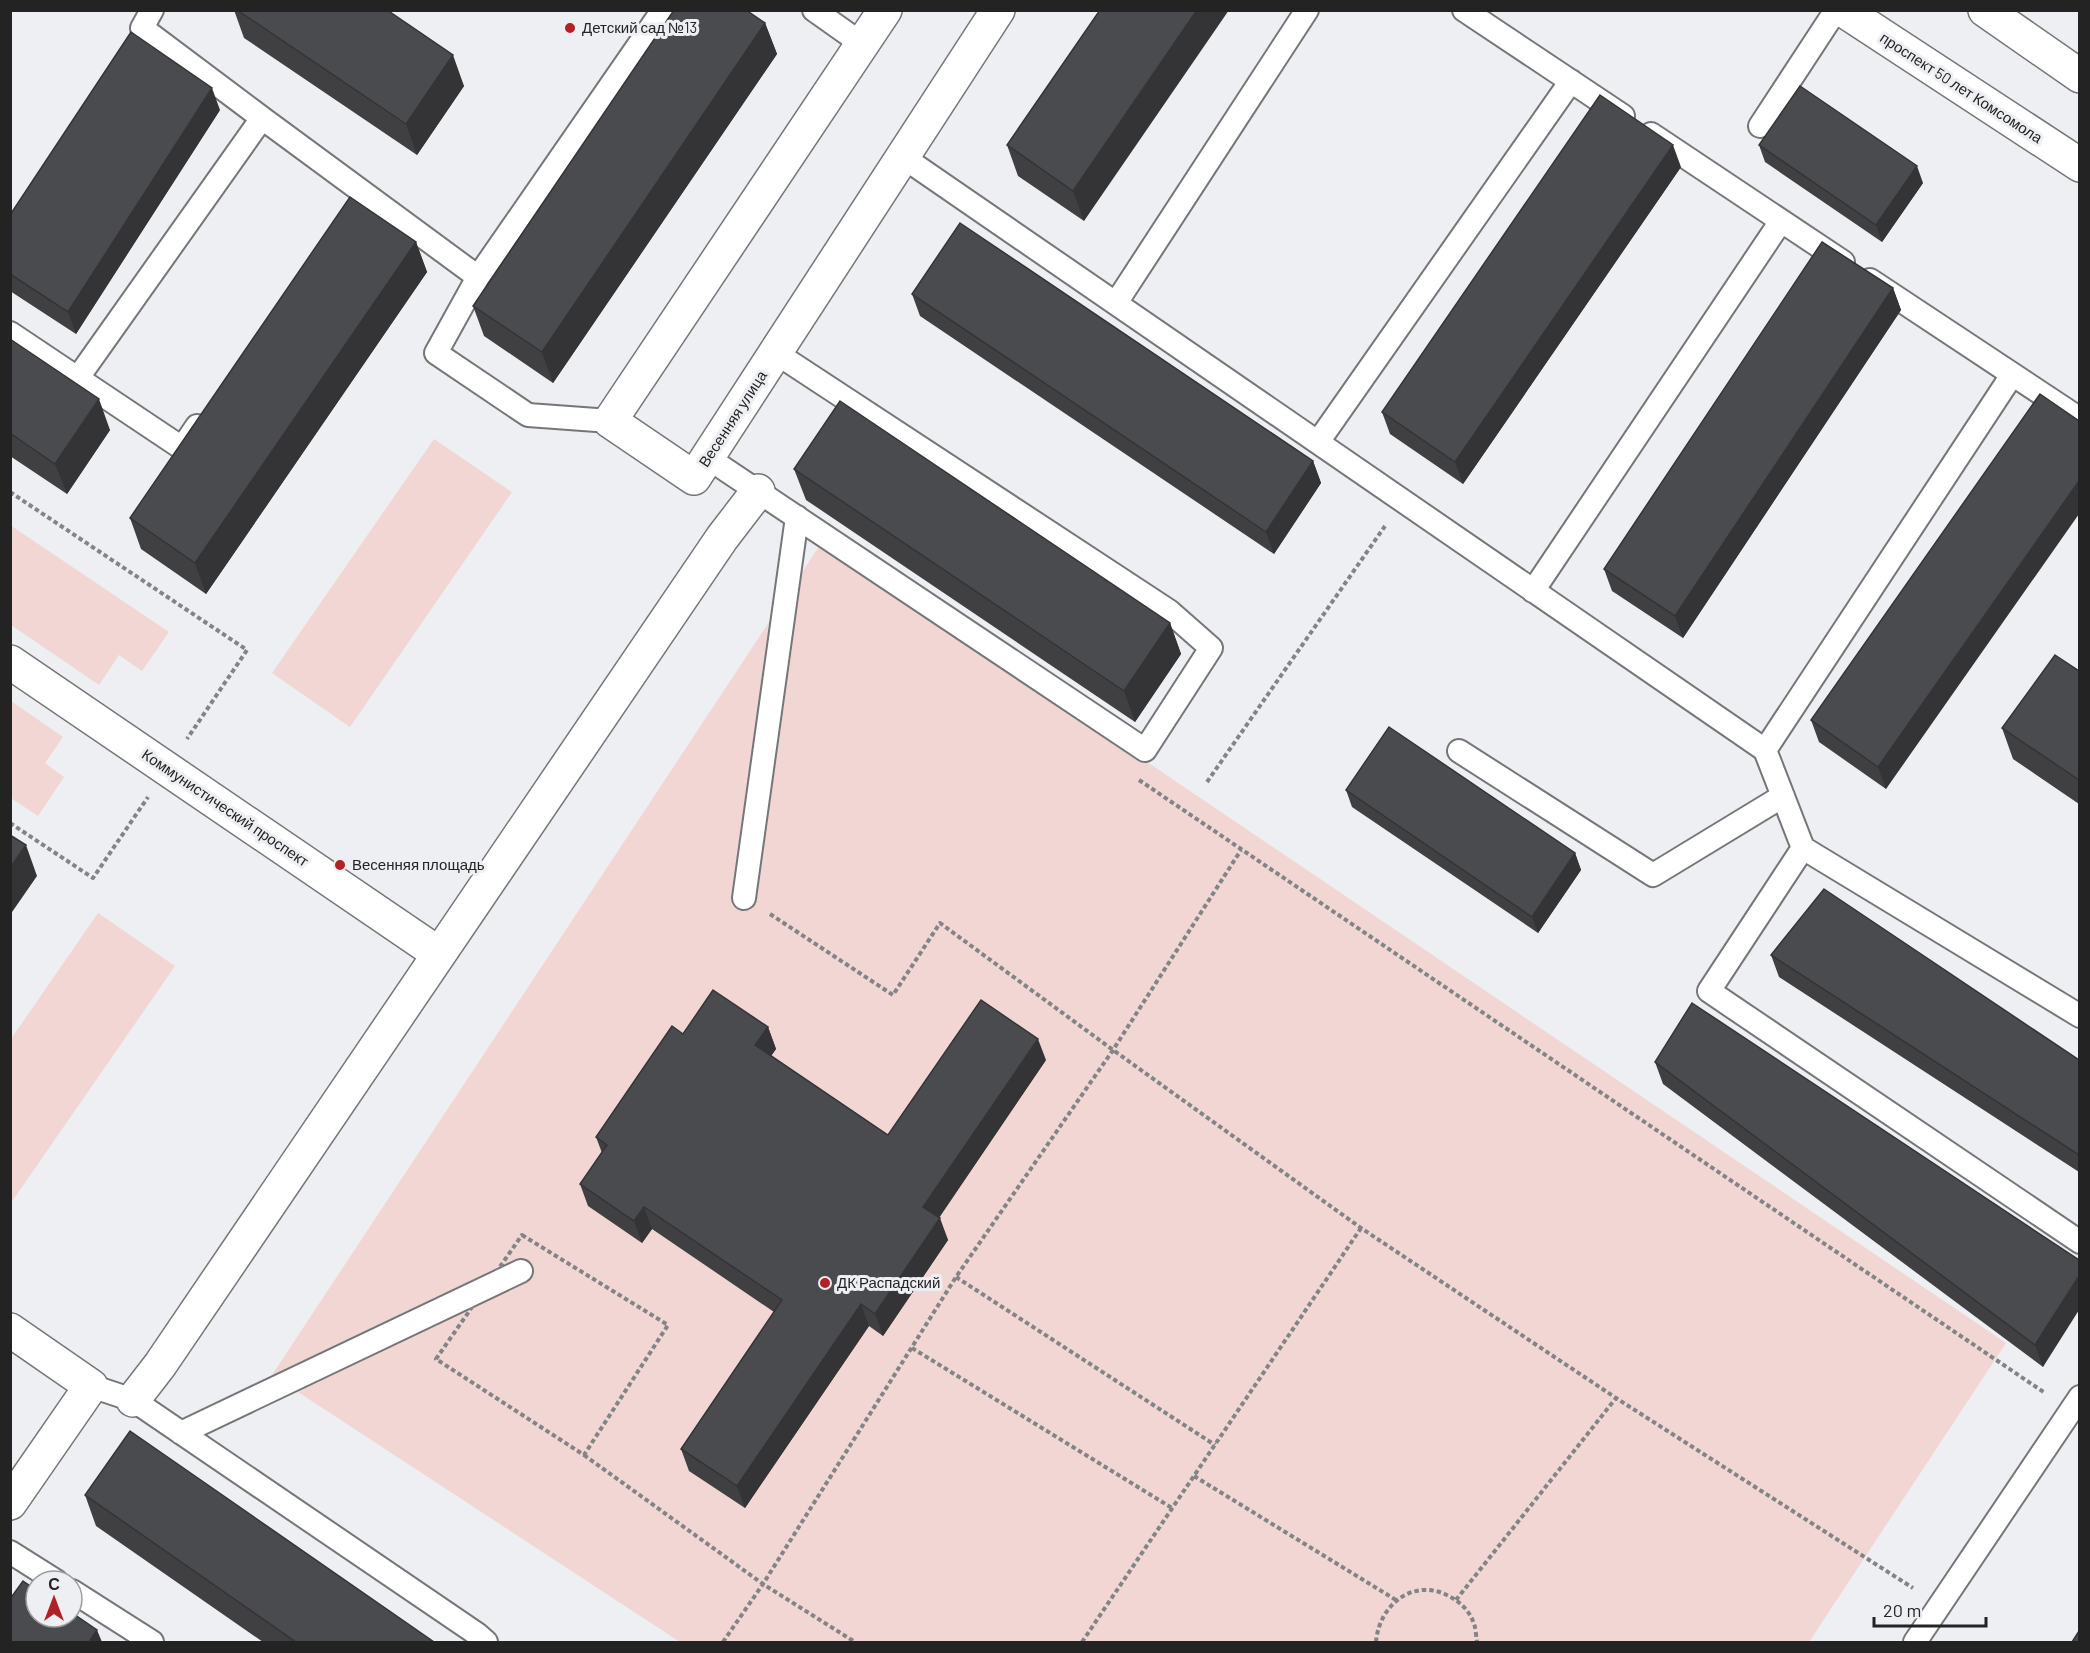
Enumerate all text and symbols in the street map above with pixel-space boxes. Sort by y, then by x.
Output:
place label: Детский сад №13 [582,18,697,36]
marker: Детский сад №13 [563,21,577,35]
street label: проспект 50 лет Комсомола [1877,28,2047,147]
street label: Весенняя улица [694,366,770,470]
street label: Коммунистический проспект [139,745,312,870]
place label: Весенняя площадь [352,855,485,873]
marker: Весенняя площадь [333,858,347,872]
place label: ДК Распадский [837,1273,940,1291]
marker: ДК Распадский [818,1276,832,1290]
north arrow [24,1569,84,1629]
text: С [48,1574,60,1593]
scale bar [1874,1590,1986,1628]
text: 20 m [1883,1599,1921,1621]

